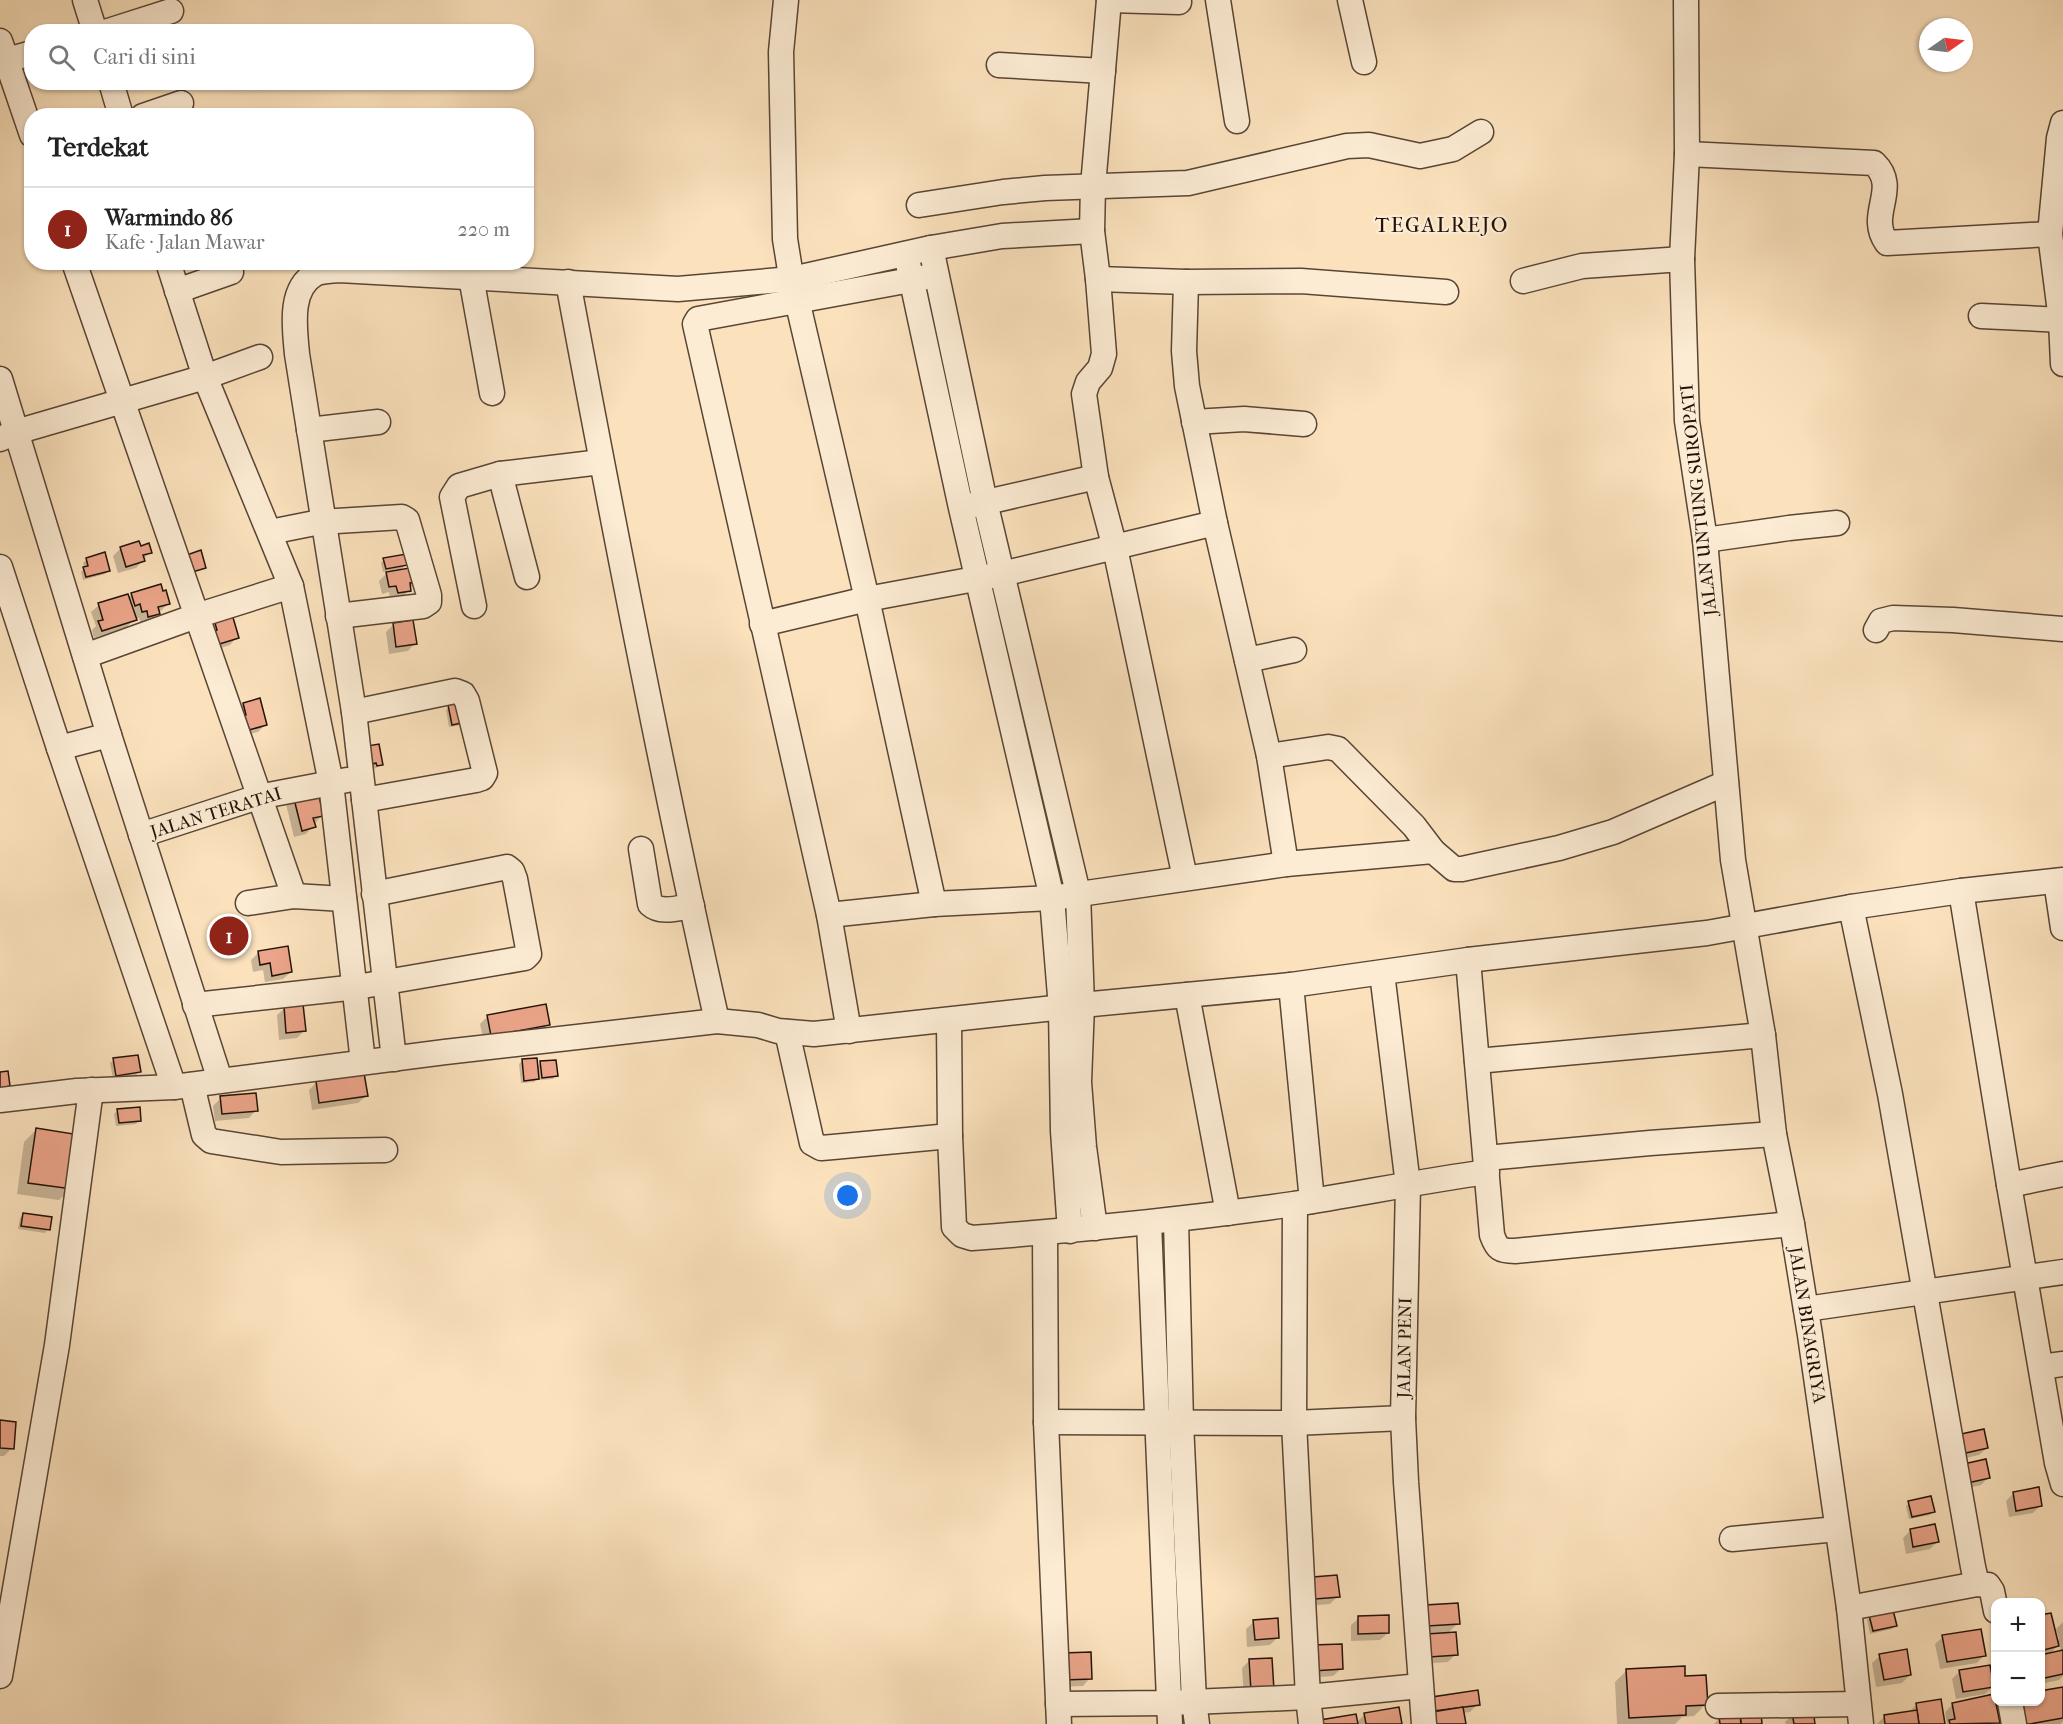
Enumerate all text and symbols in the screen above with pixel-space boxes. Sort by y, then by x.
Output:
north arrow [1919,18,1973,72]
search box [24,24,534,90]
icon: search [45,41,78,74]
text: Cari di sini [93,44,196,70]
text: Terdekat [48,132,149,163]
text: Warmindo 86 [105,205,233,231]
district label: TEGALREJO [1375,213,1509,237]
text: 1 [64,218,71,241]
text: 220 m [457,218,510,241]
text: Kafe · Jalan Mawar [105,231,264,254]
street label: JALAN UNTUNG SUROPATI [1676,383,1722,619]
street label: JALAN TERATAI [146,783,284,844]
pin: 1 [210,914,248,958]
your location [833,1181,862,1210]
street label: JALAN BINAGRIYA [1784,1243,1830,1405]
street label: JALAN PENI [1394,1297,1416,1401]
map controls [1991,1598,2045,1706]
button: + [1991,1598,2045,1652]
button: − [1991,1652,2045,1706]

